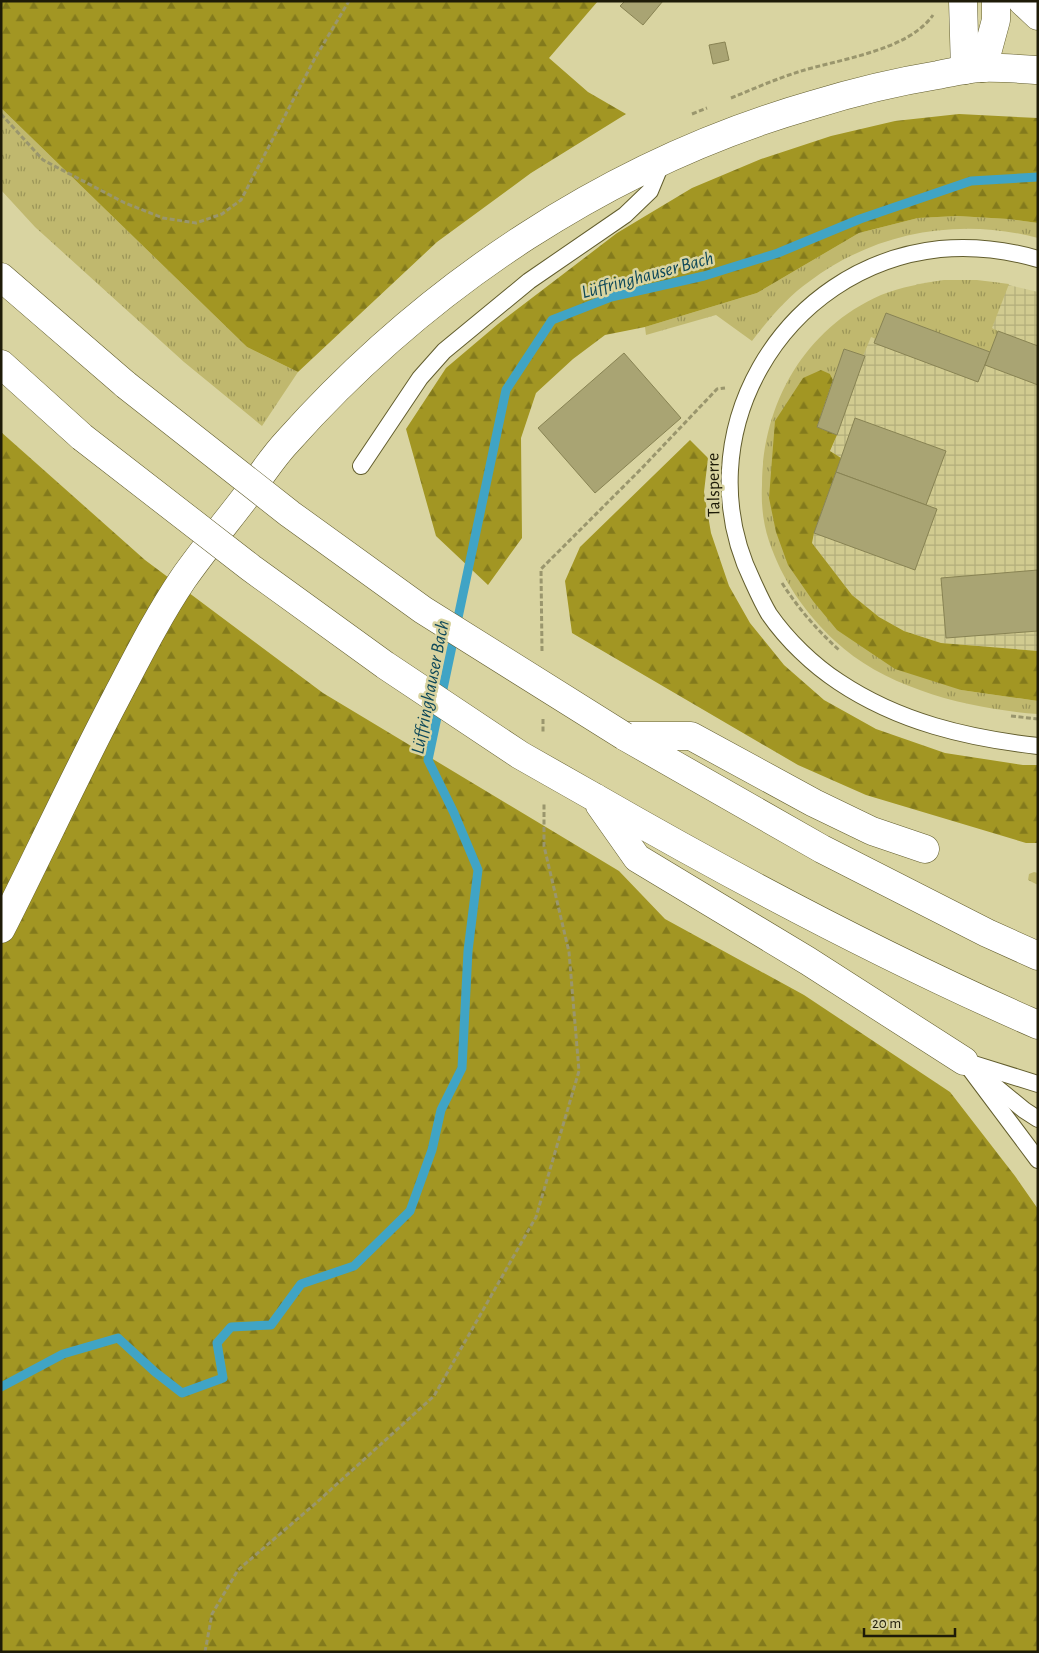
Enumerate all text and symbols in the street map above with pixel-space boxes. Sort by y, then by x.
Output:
water label: Lüffringhauser Bach [579,249,716,302]
street label: Talsperre [704,453,724,517]
water label: Lüffringhauser Bach [408,619,453,756]
scale bar [864,1606,955,1638]
text: 20 m [872,1616,901,1631]

